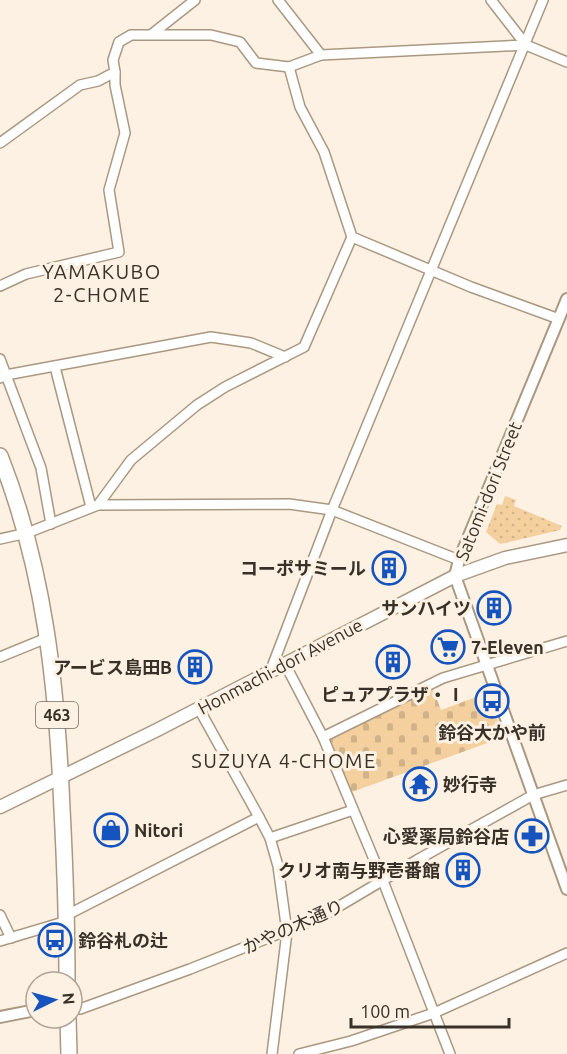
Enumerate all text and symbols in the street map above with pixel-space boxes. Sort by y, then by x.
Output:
district label: YAMAKUBO 2-CHOME [42,260,162,306]
street label: Satomi-dori Street [451,419,525,563]
building icon: コーポサミール [371,550,407,586]
place label: コーポサミール [240,558,366,578]
building icon: サンハイツ [476,590,512,626]
place label: サンハイツ [381,598,471,618]
street label: Honmachi-dori Avenue [194,614,366,718]
supermarket icon: 7-Eleven [430,629,466,665]
place label: 7-Eleven [471,637,544,657]
building icon: ピュアプラザ・Ⅰ [375,644,411,680]
building icon: アービス島田B [177,649,213,685]
place label: アービス島田B [53,657,172,677]
bus stop icon: 鈴谷大かや前 [474,683,510,719]
place label: ピュアプラザ・Ⅰ [321,684,465,704]
road number: 463 [36,702,78,728]
place label: 鈴谷大かや前 [438,722,546,742]
district label: SUZUYA 4-CHOME [191,749,377,772]
temple icon: 妙行寺 [402,766,438,802]
place label: 妙行寺 [443,774,497,794]
shop icon: Nitori [93,812,129,848]
pharmacy icon: 心愛薬局鈴谷店 [514,818,550,854]
place label: Nitori [134,820,183,840]
place label: 心愛薬局鈴谷店 [383,826,509,846]
building icon: クリオ南与野壱番館 [445,852,481,888]
place label: クリオ南与野壱番館 [278,860,440,880]
street label: かやの木通り [240,895,346,957]
bus stop icon: 鈴谷札の辻 [37,922,73,958]
place label: 鈴谷札の辻 [78,930,168,950]
north arrow [24,970,84,1030]
scale bar [351,991,508,1029]
text: N [59,992,78,1005]
text: 100 m [360,1001,410,1021]

